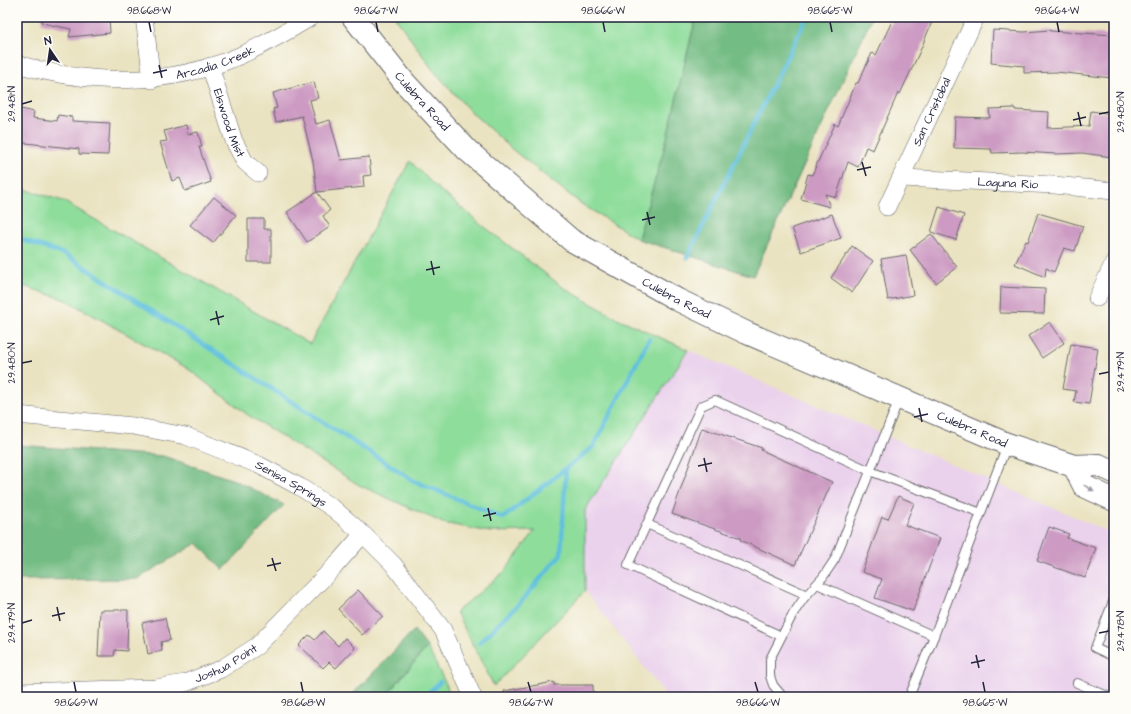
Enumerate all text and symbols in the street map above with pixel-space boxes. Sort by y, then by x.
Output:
text: 98.668°W [127,4,172,18]
text: 98.667°W [354,4,399,18]
text: 98.666°W [581,4,626,18]
text: 98.665°W [808,4,853,18]
text: 98.664°W [1035,4,1080,18]
north arrow [30,30,70,70]
text: N [43,33,53,49]
street label: Arcadia Creek [174,41,258,83]
street label: Culebra Road [391,68,454,135]
street label: San Cristobal [908,75,955,149]
text: 29.481°N [5,86,19,122]
street label: Elswood Mist [209,86,250,160]
text: 29.480°N [1114,92,1128,132]
street label: Laguna Rio [977,173,1039,193]
street label: Culebra Road [639,273,713,323]
text: 29.480°N [5,343,19,383]
text: 29.479°N [1114,352,1128,392]
street label: Culebra Road [935,407,1010,452]
street label: Senisa Springs [252,456,330,511]
one-way arrow [1083,485,1095,491]
text: 29.479°N [5,603,19,643]
text: 29.478°N [1114,611,1128,651]
street label: Joshua Point [192,639,261,687]
text: 98.669°W [54,696,98,710]
text: 98.668°W [281,696,326,710]
text: 98.667°W [509,696,554,710]
text: 98.666°W [736,696,781,710]
text: 98.665°W [963,696,1008,710]

